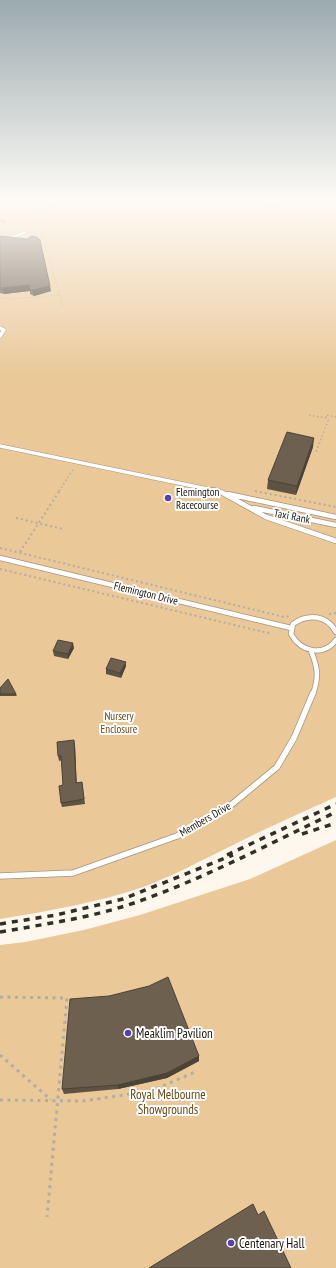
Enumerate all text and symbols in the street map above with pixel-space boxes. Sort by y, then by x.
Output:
place label: Flemington Racecourse [176,485,219,512]
marker: Flemington Racecourse [163,493,173,503]
street label: Taxi Rank [273,506,312,526]
street label: Flemington Drive [112,578,180,608]
park label: Nursery Enclosure [101,709,138,736]
street label: Members Drive [177,798,234,839]
place label: Meaklim Pavilion [136,1025,213,1042]
marker: Meaklim Pavilion [123,1028,133,1038]
park label: Royal Melbourne Showgrounds [130,1086,206,1118]
place label: Centenary Hall [239,1235,304,1252]
marker: Centenary Hall [226,1238,236,1248]

